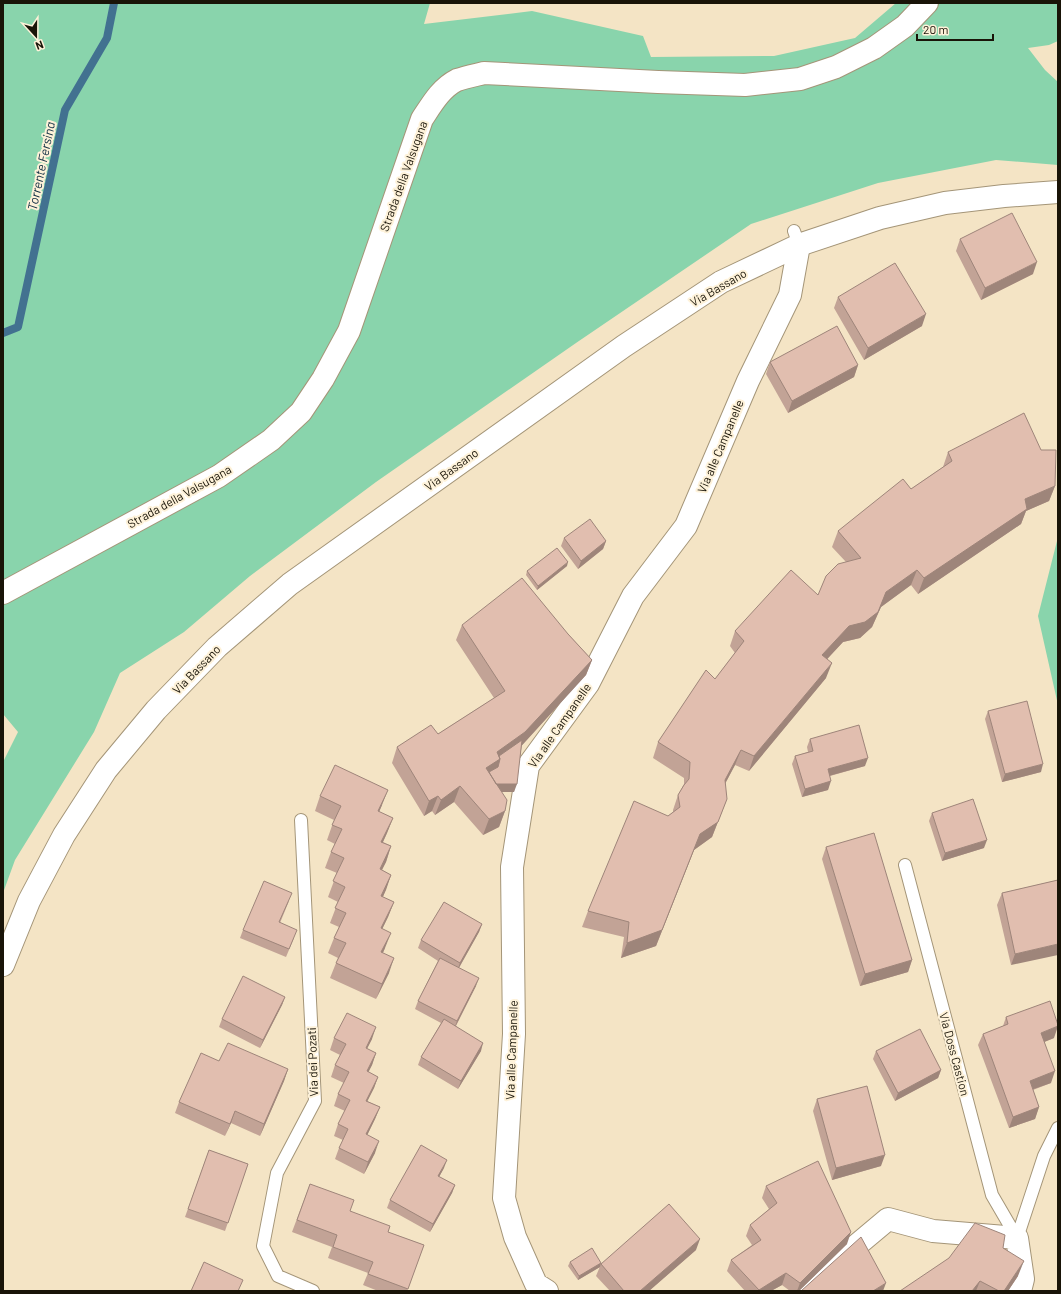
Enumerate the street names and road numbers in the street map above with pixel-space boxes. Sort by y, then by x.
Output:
street label: Strada della Valsugana [376,119,430,233]
street label: Via Bassano [687,265,749,309]
street label: Via alle Campanelle [694,397,746,495]
street label: Via Bassano [422,445,480,493]
street label: Strada della Valsugana [125,462,233,530]
street label: Via Bassano [169,642,223,696]
street label: Via alle Campanelle [525,680,593,770]
street label: Via alle Campanelle [502,1000,520,1100]
street label: Via Doss Castion [937,1011,973,1097]
street label: Via dei Pozati [304,1027,320,1097]

